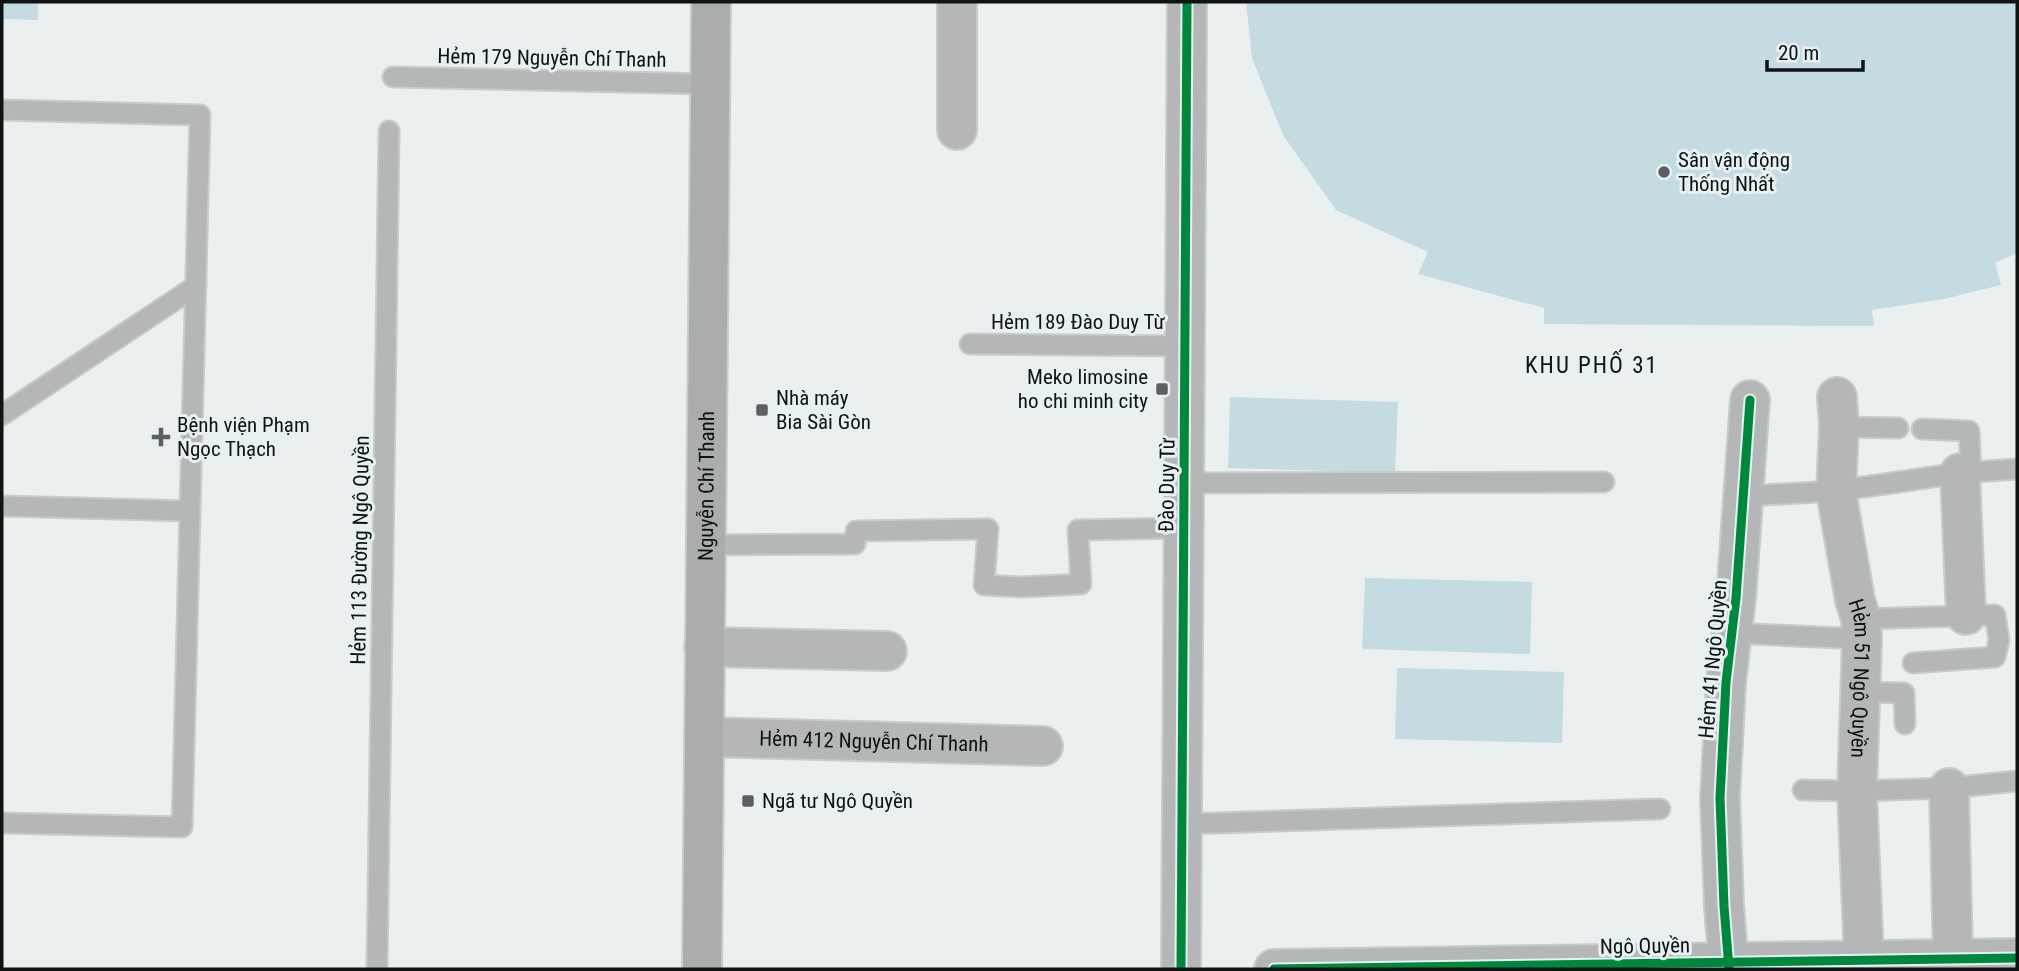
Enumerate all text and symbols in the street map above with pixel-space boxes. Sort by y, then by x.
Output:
scale bar [1767,28,1863,72]
text: 20 m [1778,41,1819,65]
street label: Hẻm 179 Nguyễn Chí Thanh [437,44,667,72]
place label: Sân vận động Thống Nhất [1678,148,1790,196]
marker: Sân vận động Thống Nhất [1656,164,1672,180]
street label: Hẻm 189 Đào Duy Từ [991,310,1165,334]
district label: KHU PHỐ 31 [1525,349,1659,379]
place label: Meko limosine ho chi minh city [1018,365,1148,413]
marker: Meko limosine ho chi minh city [1154,381,1170,397]
place label: Nhà máy Bia Sài Gòn [776,386,871,434]
marker: Nhà máy Bia Sài Gòn [754,402,770,418]
street label: Nguyễn Chí Thanh [694,411,719,561]
place label: Bệnh viện Phạm Ngọc Thạch [177,413,310,461]
marker: Bệnh viện Phạm Ngọc Thạch [151,427,171,447]
street label: Hẻm 113 Đường Ngô Quyền [346,435,374,665]
street label: Đào Duy Từ [1154,437,1180,532]
street label: Hẻm 41 Ngô Quyền [1694,579,1732,739]
street label: Hẻm 51 Ngô Quyền [1843,596,1874,758]
street label: Hẻm 412 Nguyễn Chí Thanh [759,726,989,757]
place label: Ngã tư Ngô Quyền [762,789,913,813]
marker: Ngã tư Ngô Quyền [740,793,756,809]
street label: Ngô Quyền [1600,933,1690,959]

